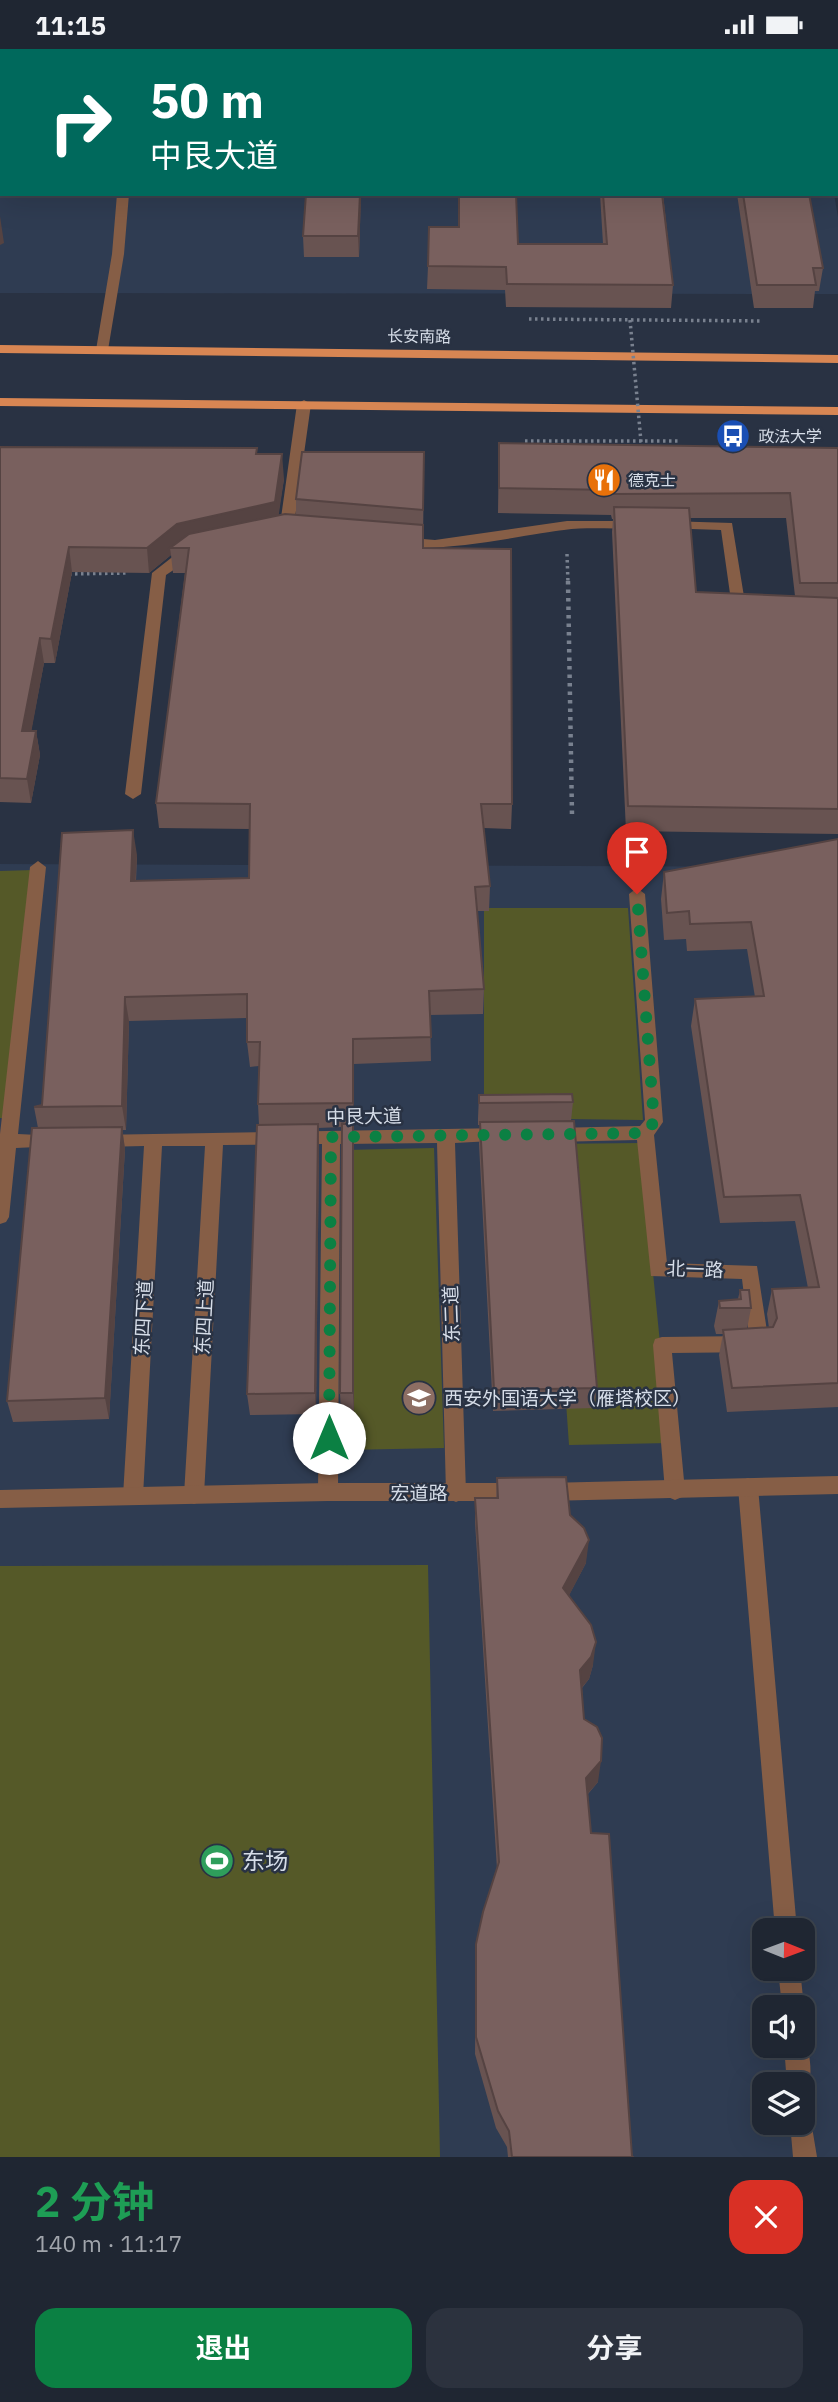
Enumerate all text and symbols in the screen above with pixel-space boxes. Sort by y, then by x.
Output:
text: 11:15 [35,8,106,42]
text: 50 m [150,68,264,131]
icon: right [35,77,126,168]
text: 中艮大道 [150,134,278,176]
street label: 长安南路 [387,325,451,347]
bus stop icon: 政法大学 [714,417,752,455]
place label: 政法大学 [758,426,822,446]
restaurant icon: 德克士 [585,461,623,499]
place label: 德克士 [628,470,676,490]
pin [607,822,667,894]
icon: arrive [618,833,656,871]
street label: 中艮大道 [326,1103,402,1129]
street label: 北一路 [666,1256,724,1282]
street label: 东四上道 [190,1278,218,1356]
street label: 东四下道 [129,1279,157,1357]
street label: 东二道 [438,1285,464,1343]
school or university icon: 西安外国语大学（雁塔校区） [400,1379,438,1417]
place label: 西安外国语大学（雁塔校区） [444,1386,691,1410]
position arrow [292,1401,366,1475]
street label: 宏道路 [390,1481,448,1505]
sports icon: 东场 [198,1842,236,1880]
place label: 东场 [242,1845,288,1875]
north arrow [752,1918,816,1981]
map controls [752,1918,815,2135]
button: sound [752,1995,815,2058]
button: layers [752,2072,815,2135]
text: 2 分钟 [35,2174,154,2229]
button: close [729,2180,803,2254]
text: 140 m · 11:17 [35,2228,182,2258]
button: 退出 [35,2308,412,2388]
button: 分享 [426,2308,803,2388]

